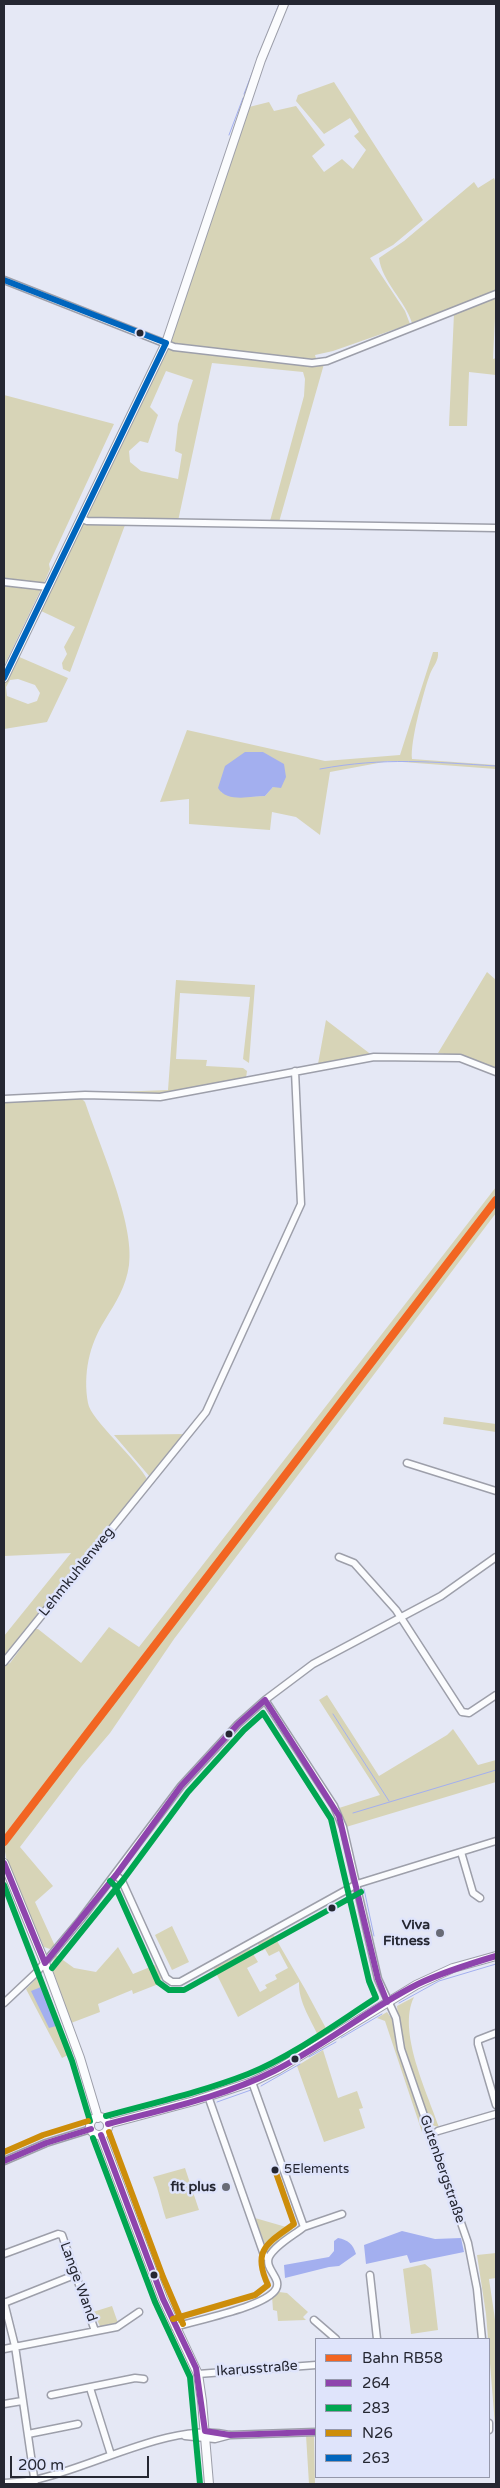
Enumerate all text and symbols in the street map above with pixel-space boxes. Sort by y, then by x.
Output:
unlabelled marker [135,328,145,338]
street label: Lehmkuhlenweg [36,1524,118,1620]
unlabelled marker [224,1729,234,1739]
unlabelled marker [327,1903,337,1913]
place label: Viva Fitness [383,1917,430,1950]
marker: Viva Fitness [434,1927,446,1939]
unlabelled marker [290,2054,300,2064]
street label: Gutenbergstraße [416,2113,468,2225]
place label: 5Elements [284,2162,349,2178]
marker: 5Elements [270,2165,280,2175]
place label: fit plus [171,2179,216,2195]
marker: fit plus [220,2181,232,2193]
street label: Lange Wand [56,2240,100,2324]
unlabelled marker [149,2270,159,2280]
legend [315,2338,490,2478]
text: Bahn RB58 [362,2349,443,2367]
street label: Ikarusstraße [216,2358,298,2380]
text: 264 [362,2374,390,2392]
text: 283 [362,2399,390,2417]
text: N26 [362,2424,393,2442]
scale bar [12,2446,151,2478]
text: 263 [362,2449,390,2467]
text: 200 m [18,2456,64,2474]

